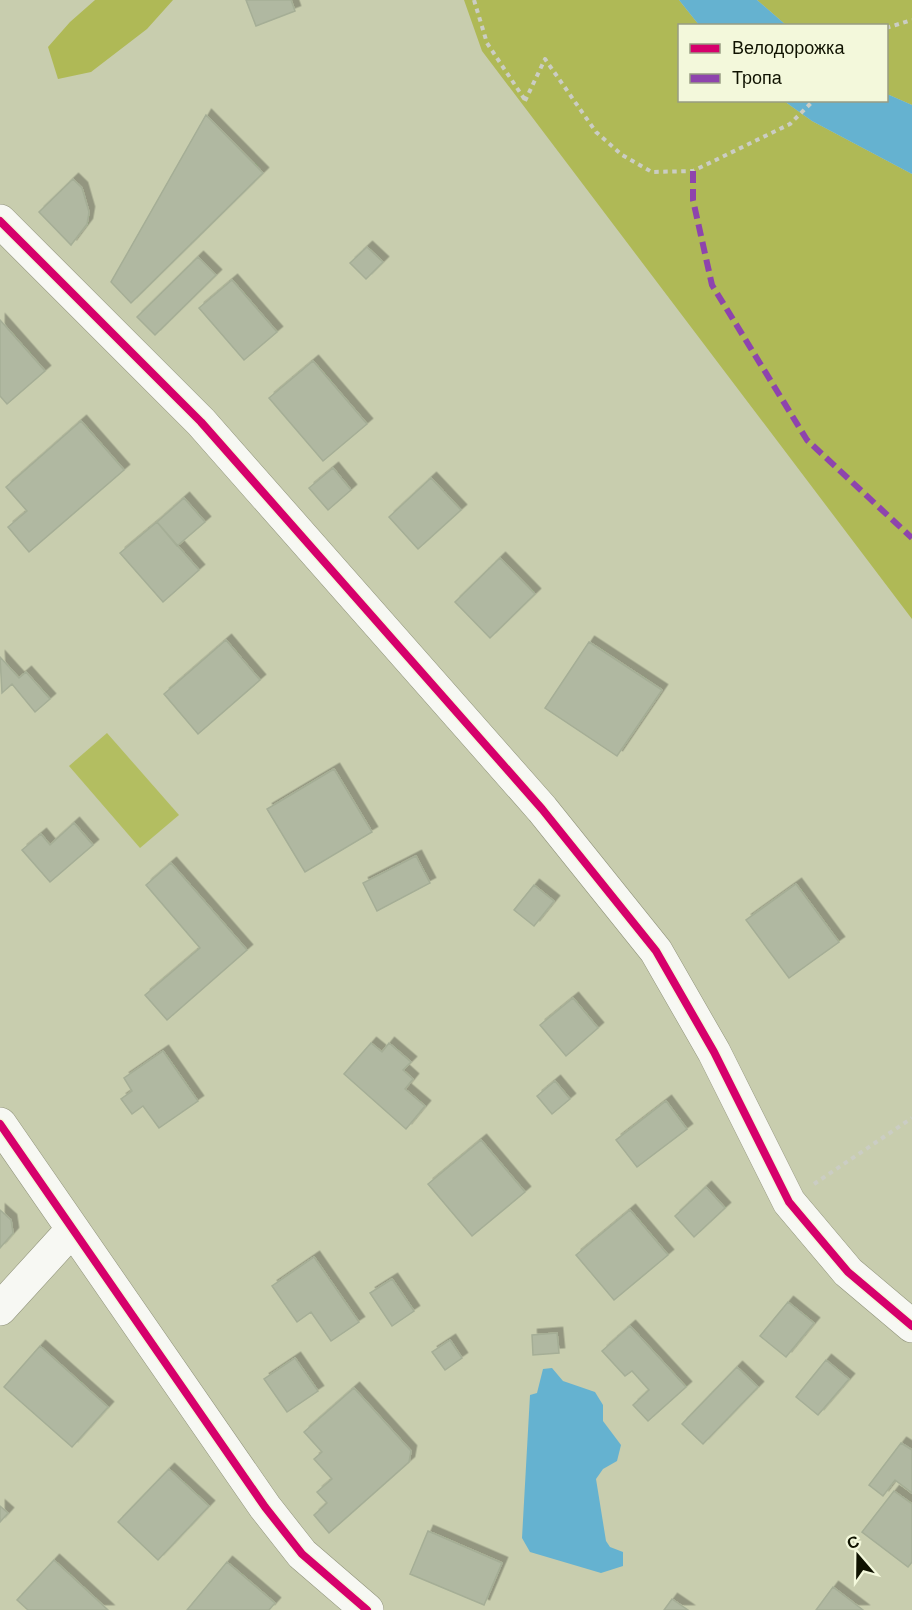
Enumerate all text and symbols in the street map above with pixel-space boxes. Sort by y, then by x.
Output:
legend [678,24,888,102]
text: Велодорожка [732,36,845,58]
text: Тропа [732,66,783,88]
north arrow [828,1526,888,1586]
text: С [844,1530,862,1552]

